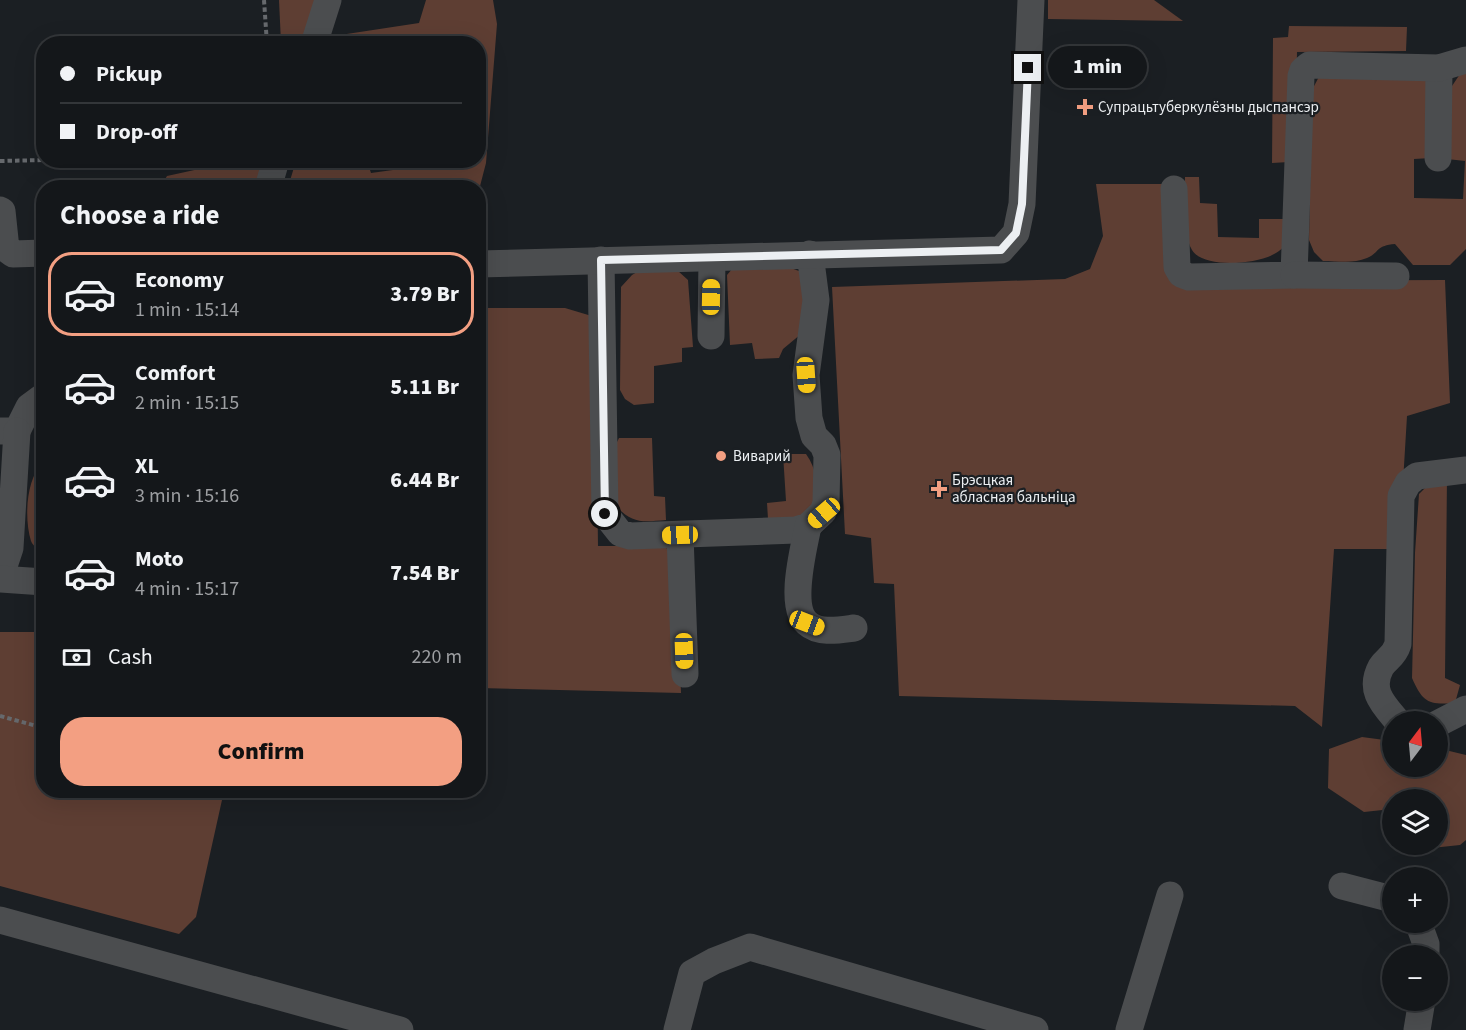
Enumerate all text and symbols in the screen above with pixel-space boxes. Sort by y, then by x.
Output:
callout: 1 min [1049,47,1148,89]
text: 1 min [1073,53,1122,81]
route end [1014,54,1041,81]
text: Pickup [96,58,162,90]
place label: Супрацьтуберкулёзны дыспансэр [1098,97,1319,118]
marker: Супрацьтуберкулёзны дыспансэр [1076,98,1094,116]
text: Drop-off [96,116,177,148]
text: Choose a ride [60,196,220,235]
text: Economy [135,264,224,296]
icon: car [63,267,117,321]
text: 3.79 Br [390,278,459,310]
car [702,279,720,315]
text: 1 min · 15:14 [135,296,239,324]
car [796,356,816,394]
text: Comfort [135,357,216,389]
icon: car [63,360,117,414]
text: 5.11 Br [390,371,459,403]
text: 2 min · 15:15 [135,389,239,417]
place label: Виварий [733,446,791,467]
marker: Виварий [714,449,728,463]
text: XL [135,450,159,482]
icon: car [63,453,117,507]
text: 6.44 Br [390,464,459,496]
place label: Брэсцкая абласная бальніца [952,470,1076,508]
marker: Брэсцкая абласная бальніца [930,480,948,498]
text: 3 min · 15:16 [135,482,239,510]
car [805,494,843,532]
route start [591,500,618,527]
car [662,525,698,545]
text: Moto [135,543,184,575]
icon: car [63,546,117,600]
text: 7.54 Br [390,557,459,589]
text: 4 min · 15:17 [135,575,239,603]
car [787,608,827,638]
car [674,633,694,669]
icon: cash [60,641,93,674]
text: Cash [108,641,153,673]
text: 220 m [412,643,462,671]
north arrow [1382,711,1448,777]
map controls [1382,711,1448,1011]
button: Confirm [60,717,462,786]
button: layers [1382,789,1448,855]
button: + [1382,867,1448,933]
button: − [1382,945,1448,1011]

